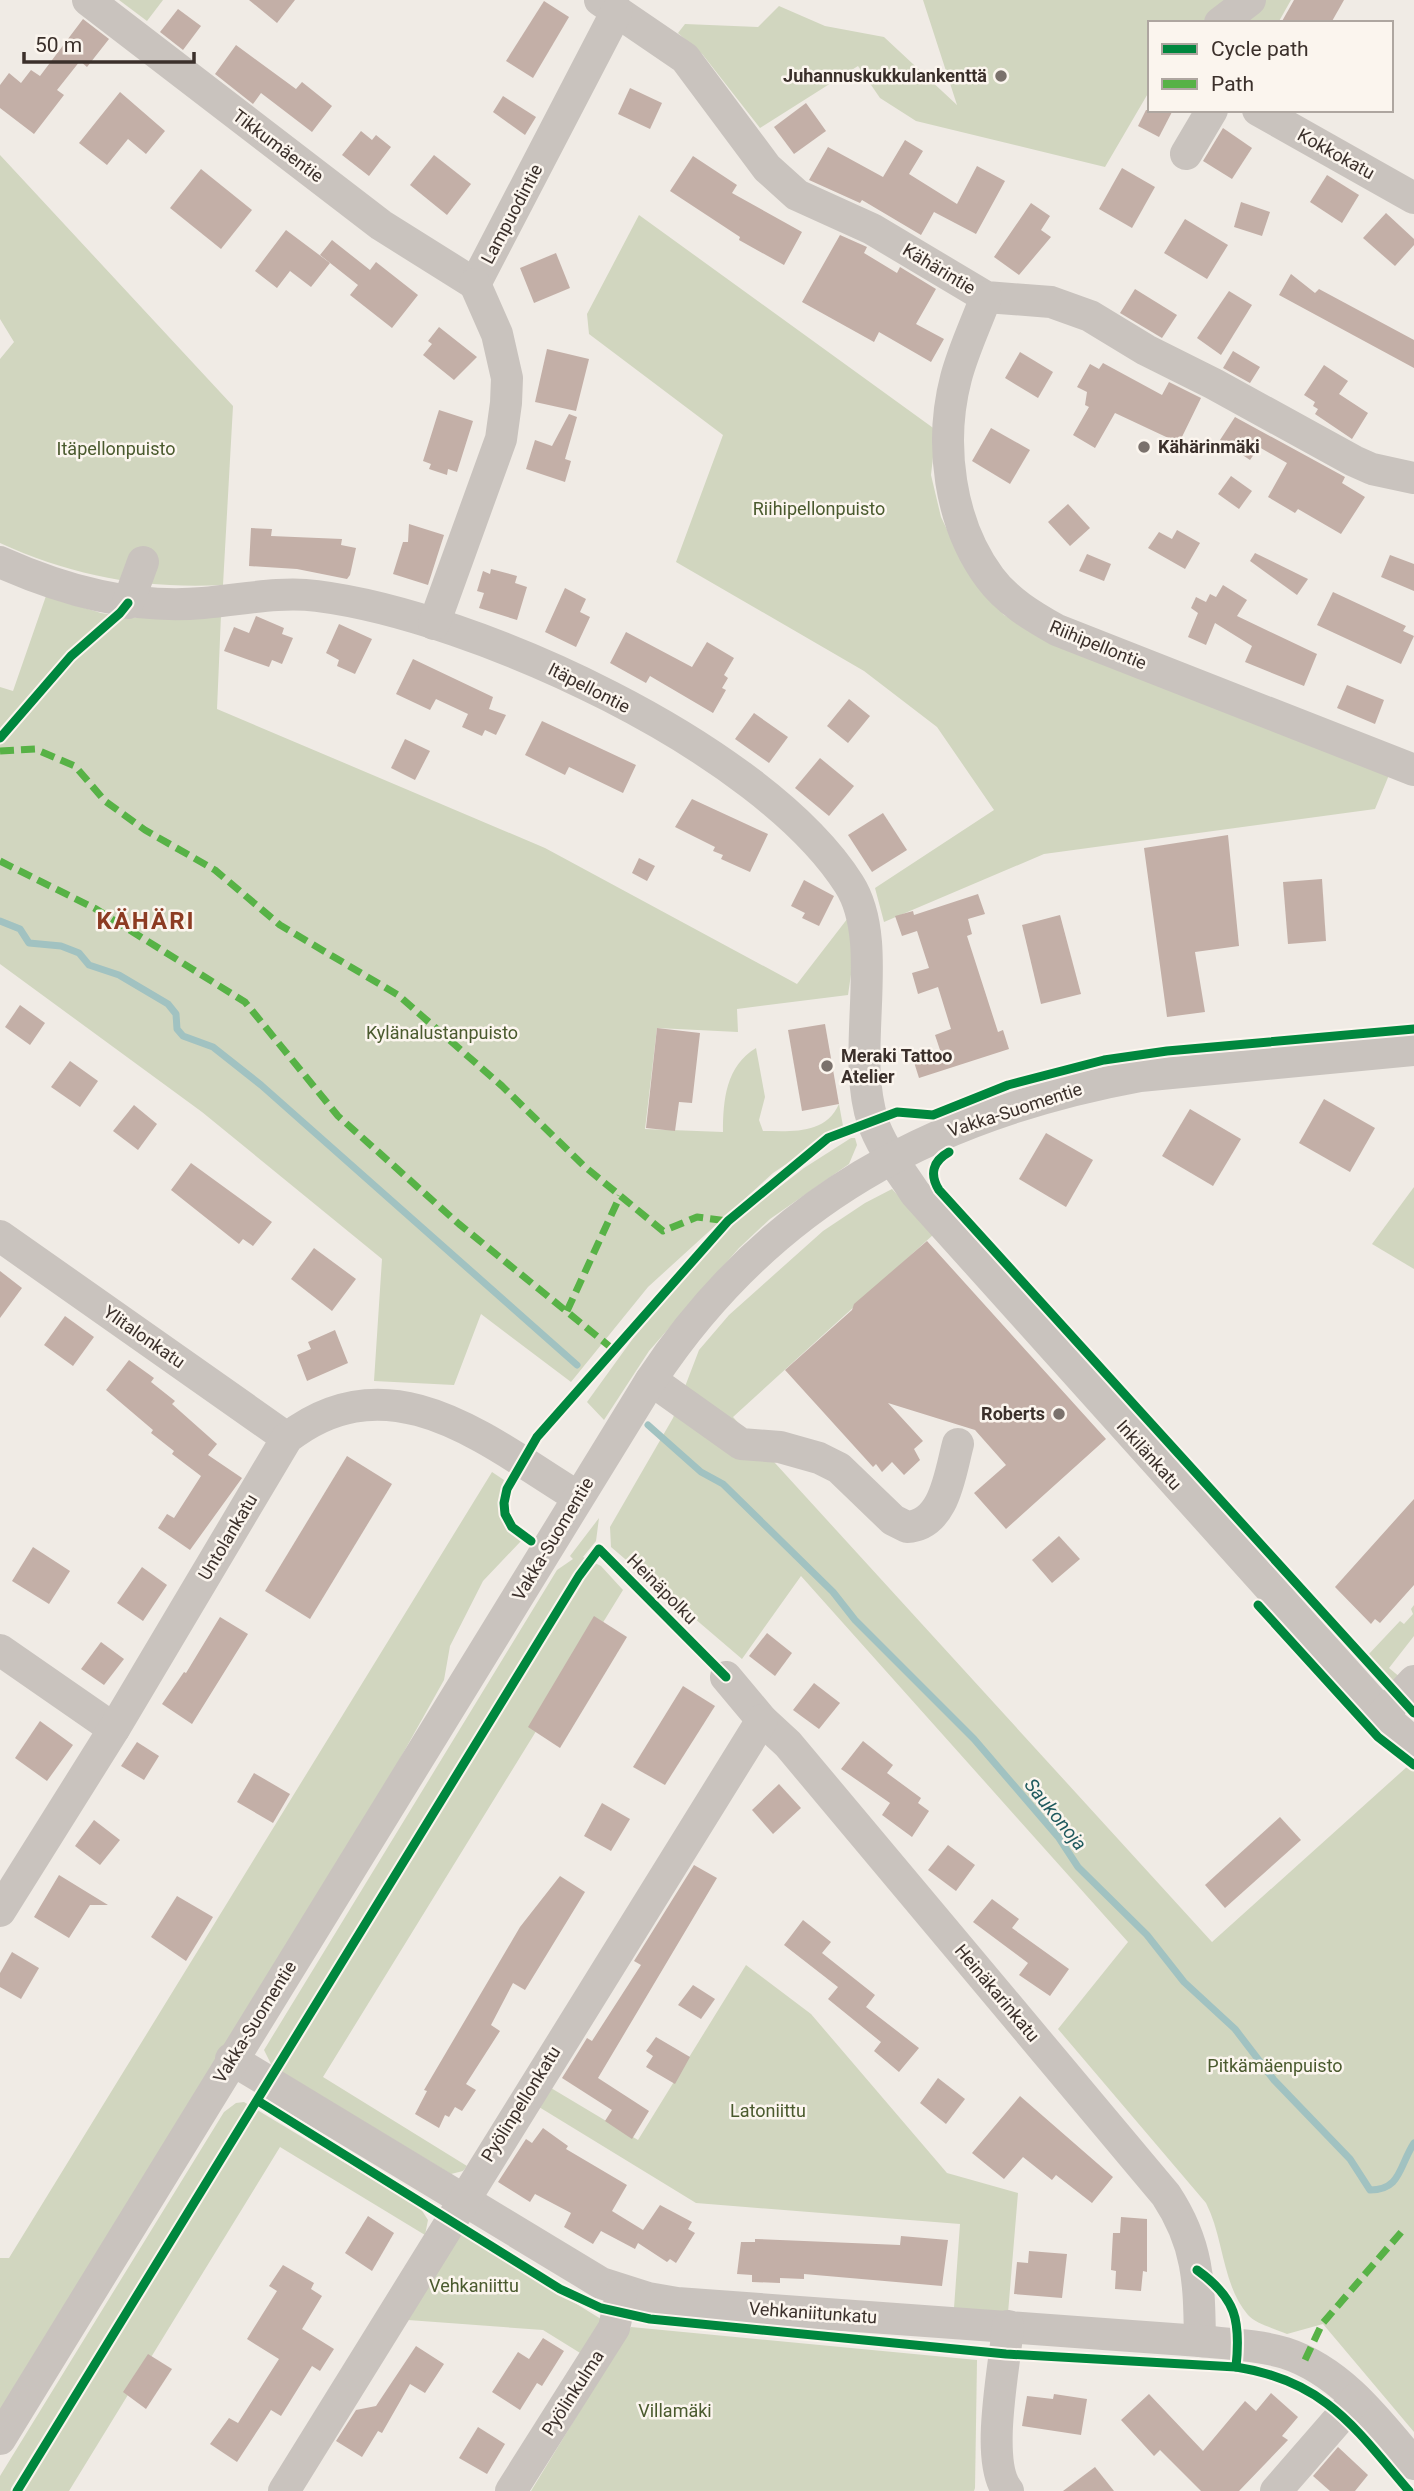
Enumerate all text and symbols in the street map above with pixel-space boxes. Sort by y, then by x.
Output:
scale bar [24,21,194,65]
legend [1148,21,1393,112]
text: 50 m [35,33,82,57]
text: Cycle path [1211,37,1309,61]
place label: Juhannuskukkulankenttä [783,65,987,86]
marker: Juhannuskukkulankenttä [993,68,1009,84]
text: Path [1211,72,1254,96]
street label: Tikkumäentie [229,105,328,187]
street label: Kokkokatu [1294,124,1378,183]
street label: Lampuodintie [476,160,547,267]
street label: Kähärintie [899,239,979,298]
place label: Kähärinmäki [1158,436,1260,457]
park label: Itäpellonpuisto [57,438,175,459]
marker: Kähärinmäki [1136,439,1152,455]
park label: Riihipellonpuisto [753,498,885,519]
street label: Riihipellontie [1047,616,1150,673]
street label: Itäpellontie [545,658,634,717]
district label: KÄHÄRI [96,907,196,935]
park label: Kylänalustanpuisto [366,1022,518,1043]
place label: Meraki Tattoo Atelier [841,1045,953,1087]
marker: Meraki Tattoo Atelier [819,1058,835,1074]
street label: Vakka-Suomentie [945,1078,1085,1141]
street label: Ylitalonkatu [100,1301,189,1372]
place label: Roberts [981,1403,1045,1424]
marker: Roberts [1051,1406,1067,1422]
street label: Inkilänkatu [1112,1415,1186,1494]
street label: Vakka-Suomentie [508,1473,598,1604]
street label: Untolankatu [194,1490,261,1583]
street label: Heinäpolku [623,1549,702,1628]
water label: Saukonoja [1020,1774,1092,1855]
street label: Heinäkarinkatu [951,1940,1044,2046]
street label: Vakka-Suomentie [209,1957,301,2087]
street label: Pyölinpellonkatu [477,2042,565,2165]
park label: Pitkämäenpuisto [1207,2055,1343,2076]
park label: Latoniittu [730,2100,806,2121]
park label: Vehkaniittu [429,2275,519,2296]
street label: Vehkaniitunkatu [748,2298,878,2327]
street label: Pyölinkulma [537,2346,608,2439]
park label: Villamäki [638,2400,712,2421]

